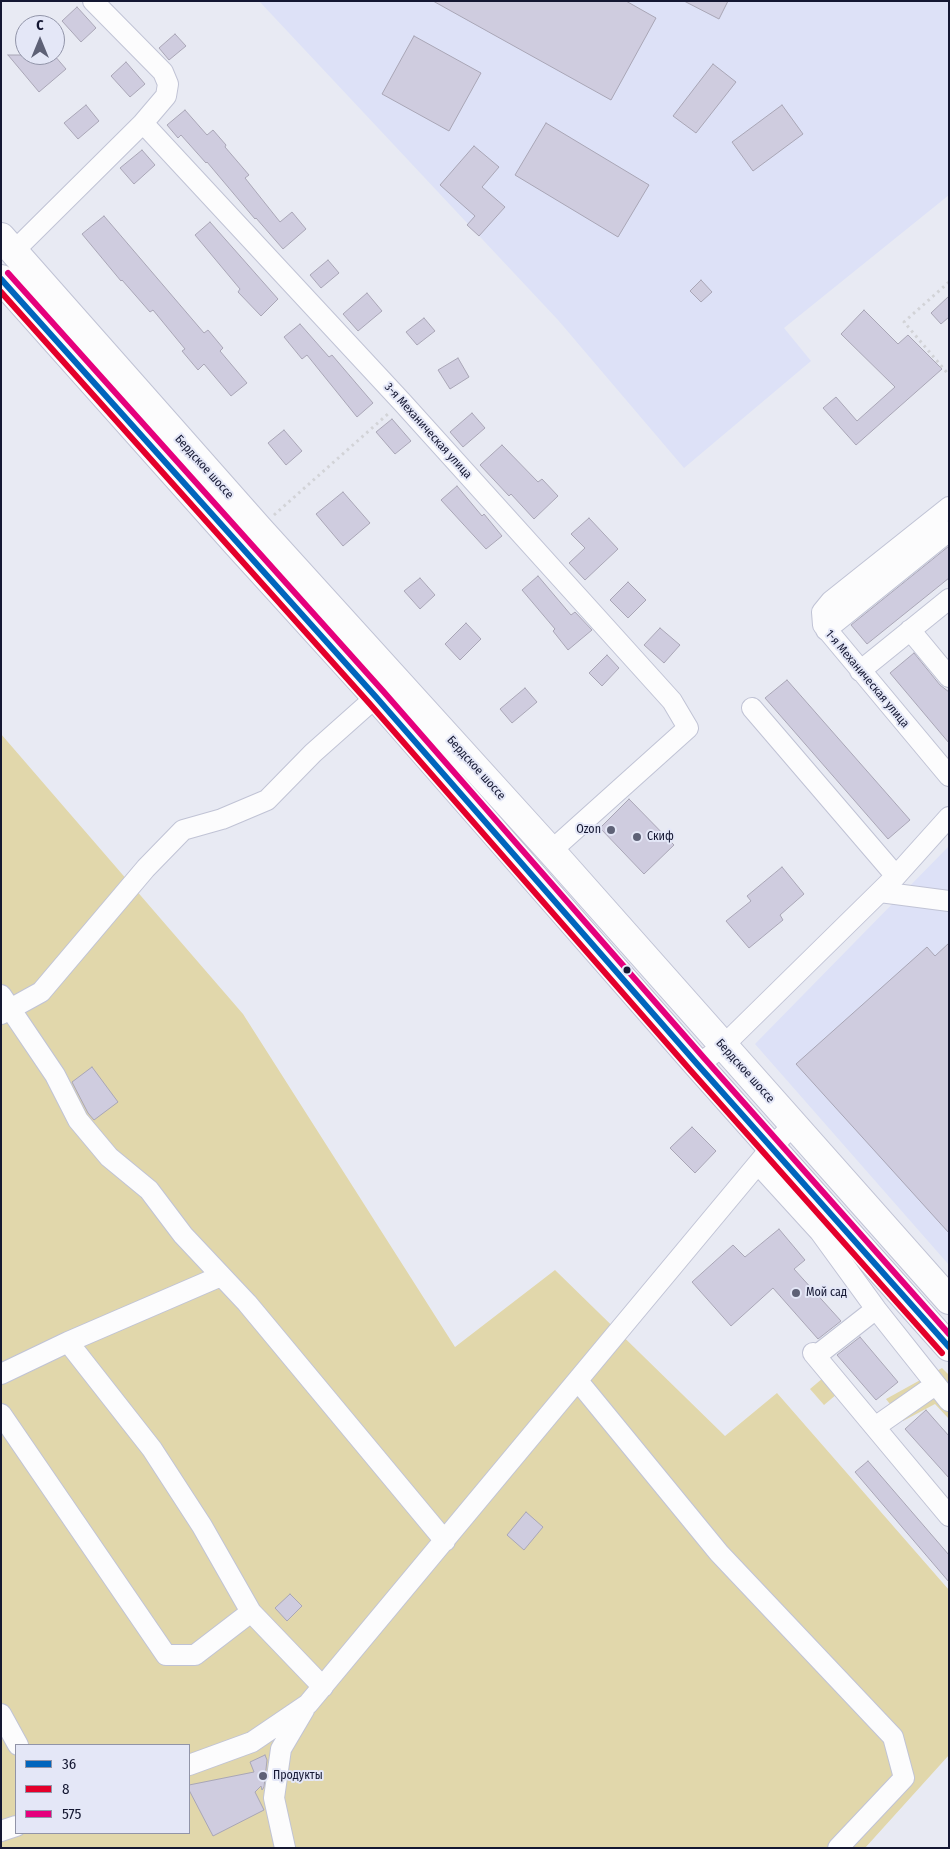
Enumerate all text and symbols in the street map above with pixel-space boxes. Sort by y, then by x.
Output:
north arrow [15,15,65,65]
text: С [36,17,44,34]
street label: 3-я Механическая улица [381,380,475,482]
street label: Бердское шоссе [172,432,236,502]
street label: 1-я Механическая улица [822,627,912,731]
street label: Бердское шоссе [444,733,508,803]
place label: Ozon [576,823,601,837]
marker: Ozon [605,824,617,836]
place label: Скиф [647,830,674,844]
marker: Скиф [631,831,643,843]
unlabelled marker [622,965,632,975]
street label: Бердское шоссе [713,1036,777,1106]
place label: Мой сад [806,1286,847,1300]
marker: Мой сад [790,1287,802,1299]
legend [15,1744,190,1834]
text: 36 [62,1755,76,1773]
place label: Продукты [273,1769,323,1783]
marker: Продукты [257,1770,269,1782]
text: 8 [62,1780,70,1798]
text: 575 [62,1805,81,1823]

